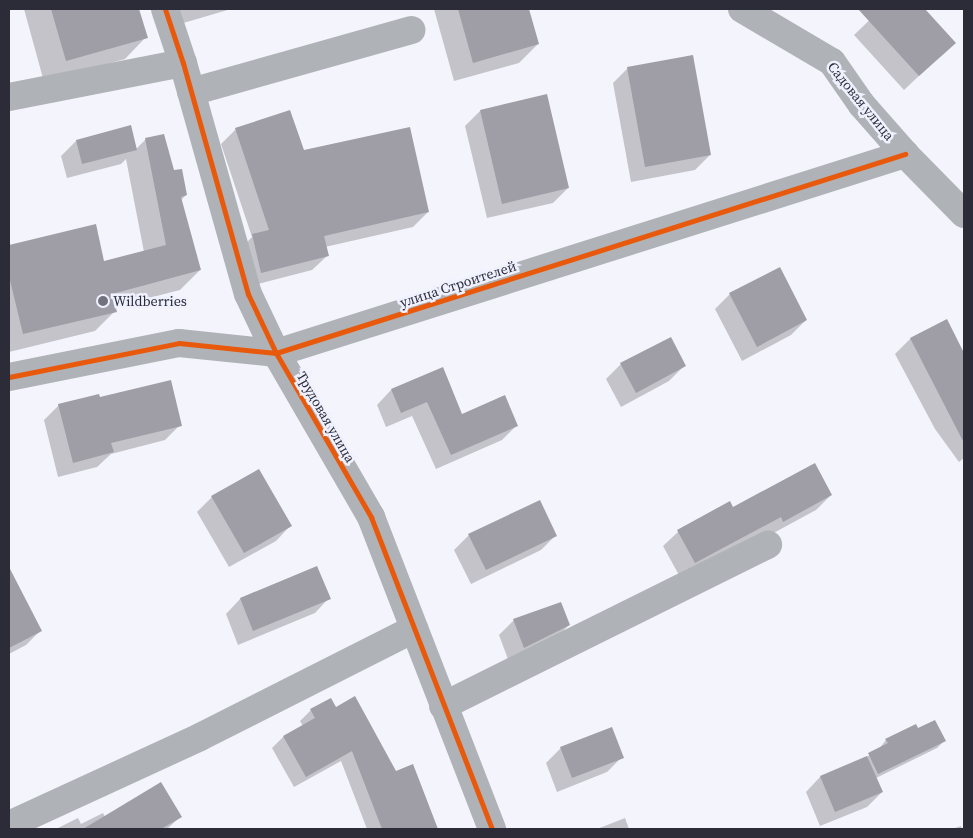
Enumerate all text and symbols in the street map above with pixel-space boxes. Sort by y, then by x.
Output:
street label: Садовая улица [824,58,898,144]
street label: улица Строителей [398,257,518,311]
place label: Wildberries [113,293,187,309]
marker: Wildberries [97,295,109,307]
street label: Трудовая улица [293,369,359,465]

